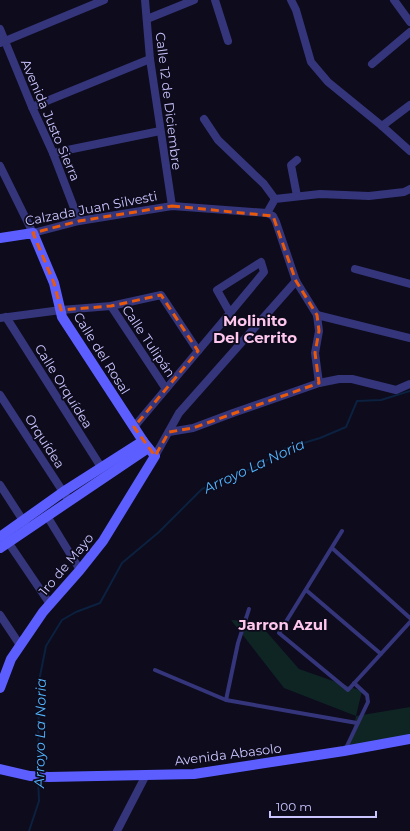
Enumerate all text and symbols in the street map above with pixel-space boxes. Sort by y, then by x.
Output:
street label: Calle 12 de Diciembre [153,31,185,171]
street label: Avenida Justo Sierra [18,57,84,183]
street label: Calzada Juan Silvesti [23,187,159,229]
street label: Calle Tulipán [119,302,179,380]
street label: Calle del Rosal [70,309,134,397]
district label: Molinito Del Cerrito [213,311,297,347]
street label: Calle Orquídea [32,341,96,431]
street label: Orquídea [22,411,68,471]
water label: Arroyo La Noria [200,435,307,498]
street label: 1ro de Mayo [35,530,97,598]
district label: Jarron Azul [238,615,327,634]
water label: Arroyo La Noria [30,678,50,789]
street label: Avenida Abasolo [174,739,282,769]
scale bar [270,793,376,819]
text: 100 m [276,799,312,814]

